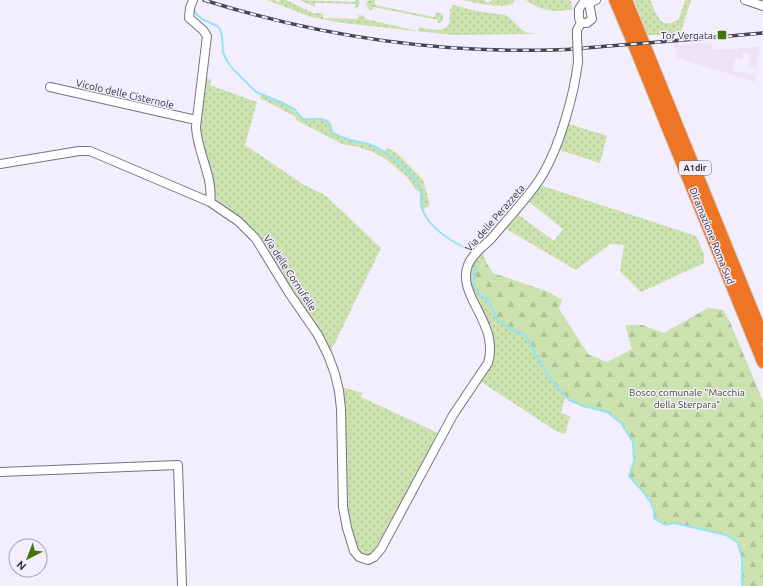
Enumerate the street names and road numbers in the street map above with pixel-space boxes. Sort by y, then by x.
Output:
street label: Vicolo delle Cisternole [75,77,175,111]
road number: A1dir [679,161,711,175]
street label: Via delle Perazzeta [463,182,527,254]
street label: Diramazione Roma Sud [688,186,737,286]
street label: Via delle Cornufelle [261,233,319,313]

